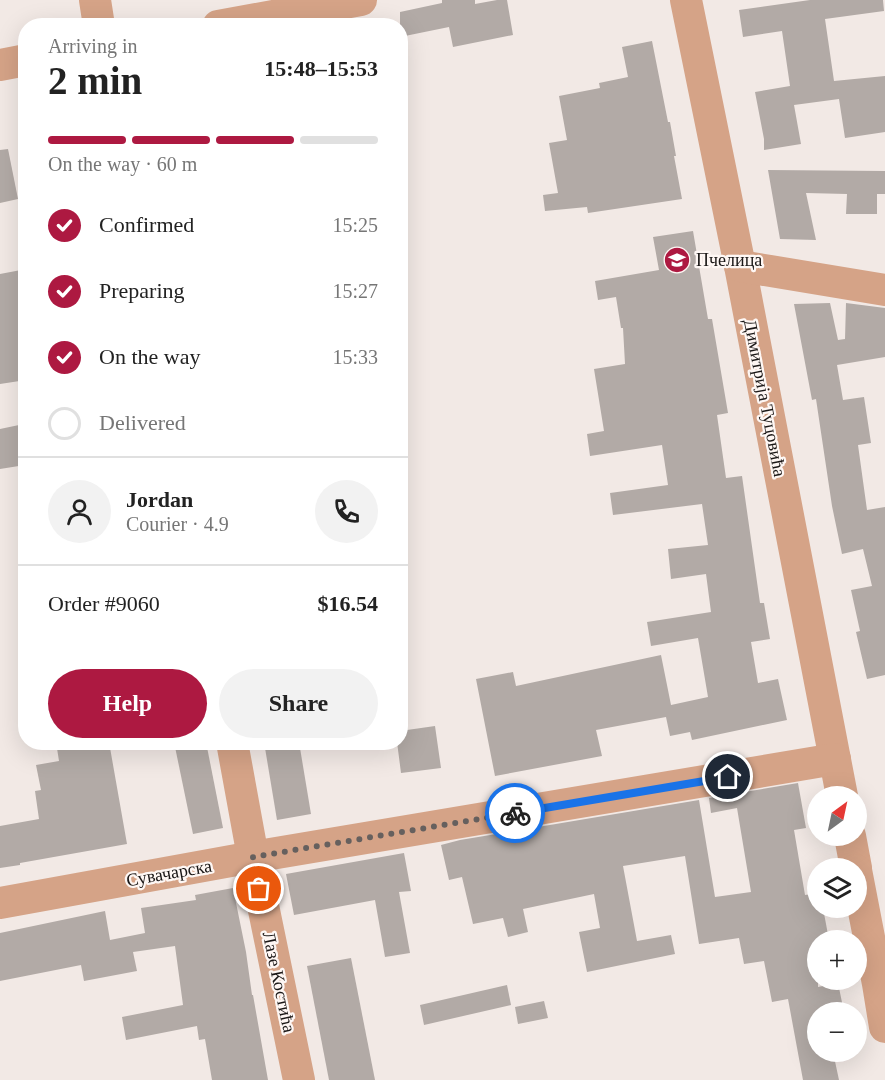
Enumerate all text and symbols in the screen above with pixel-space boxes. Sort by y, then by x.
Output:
text: Arriving in [48,35,137,57]
text: 15:48–15:53 [264,56,378,81]
text: 2 min [48,59,142,102]
text: On the way · 60 m [48,153,197,175]
icon: check [48,209,81,242]
text: Confirmed [99,212,194,237]
text: 15:25 [332,214,378,236]
school or university icon: Пчелица [662,245,692,275]
place label: Пчелица [696,250,762,270]
icon: check [48,275,81,308]
text: Preparing [99,278,185,303]
text: 15:27 [332,280,378,302]
street label: Димитрија Туцовића [740,318,790,478]
icon: check [48,341,81,374]
text: On the way [99,344,200,369]
text: 15:33 [332,346,378,368]
text: Delivered [99,410,186,435]
button: person [48,480,111,543]
button: phone [315,480,378,543]
text: Jordan [126,487,193,512]
text: Courier · 4.9 [126,513,229,535]
text: Order #9060 [48,591,160,616]
text: $16.54 [318,591,378,616]
button: Help [48,669,207,738]
button: Share [219,669,378,738]
pin [702,751,753,802]
icon: home [711,760,744,793]
courier [485,783,545,843]
north arrow [807,786,867,846]
map controls [807,786,867,1062]
icon: bike [499,797,532,830]
street label: Сувачарска [125,856,213,890]
button: layers [807,858,867,918]
pin [233,863,284,914]
icon: bag [242,872,275,905]
street label: Лазе Костића [259,930,299,1034]
button: + [807,930,867,990]
button: − [807,1002,867,1062]

